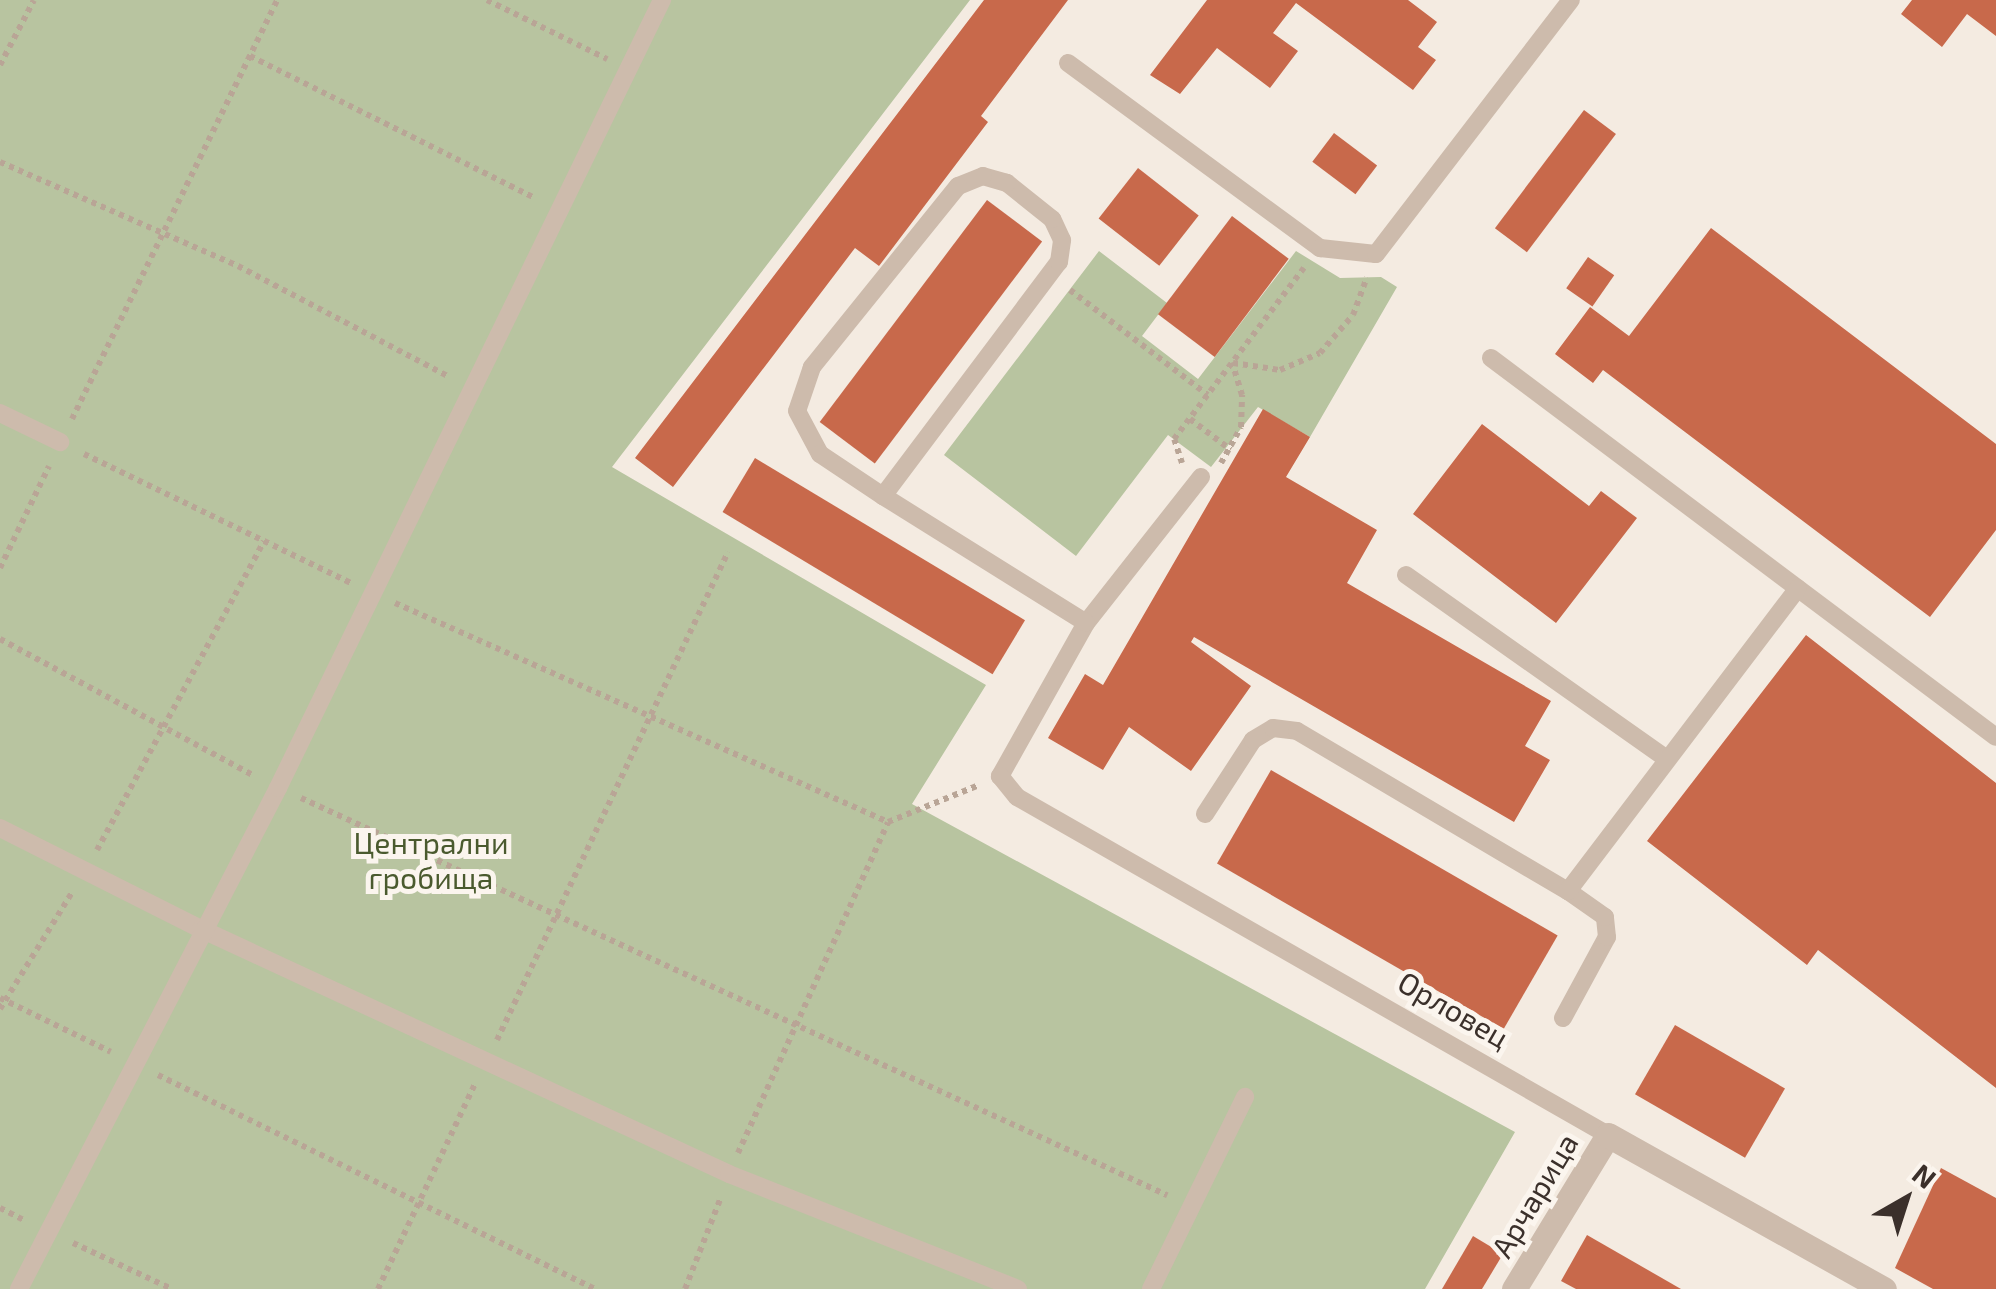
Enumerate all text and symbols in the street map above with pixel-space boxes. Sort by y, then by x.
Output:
park label: Централни гробища [353,824,509,894]
street label: Орловец [1392,963,1516,1055]
street label: Арчарица [1483,1127,1585,1263]
north arrow [1856,1149,1956,1249]
text: N [1906,1156,1943,1195]

